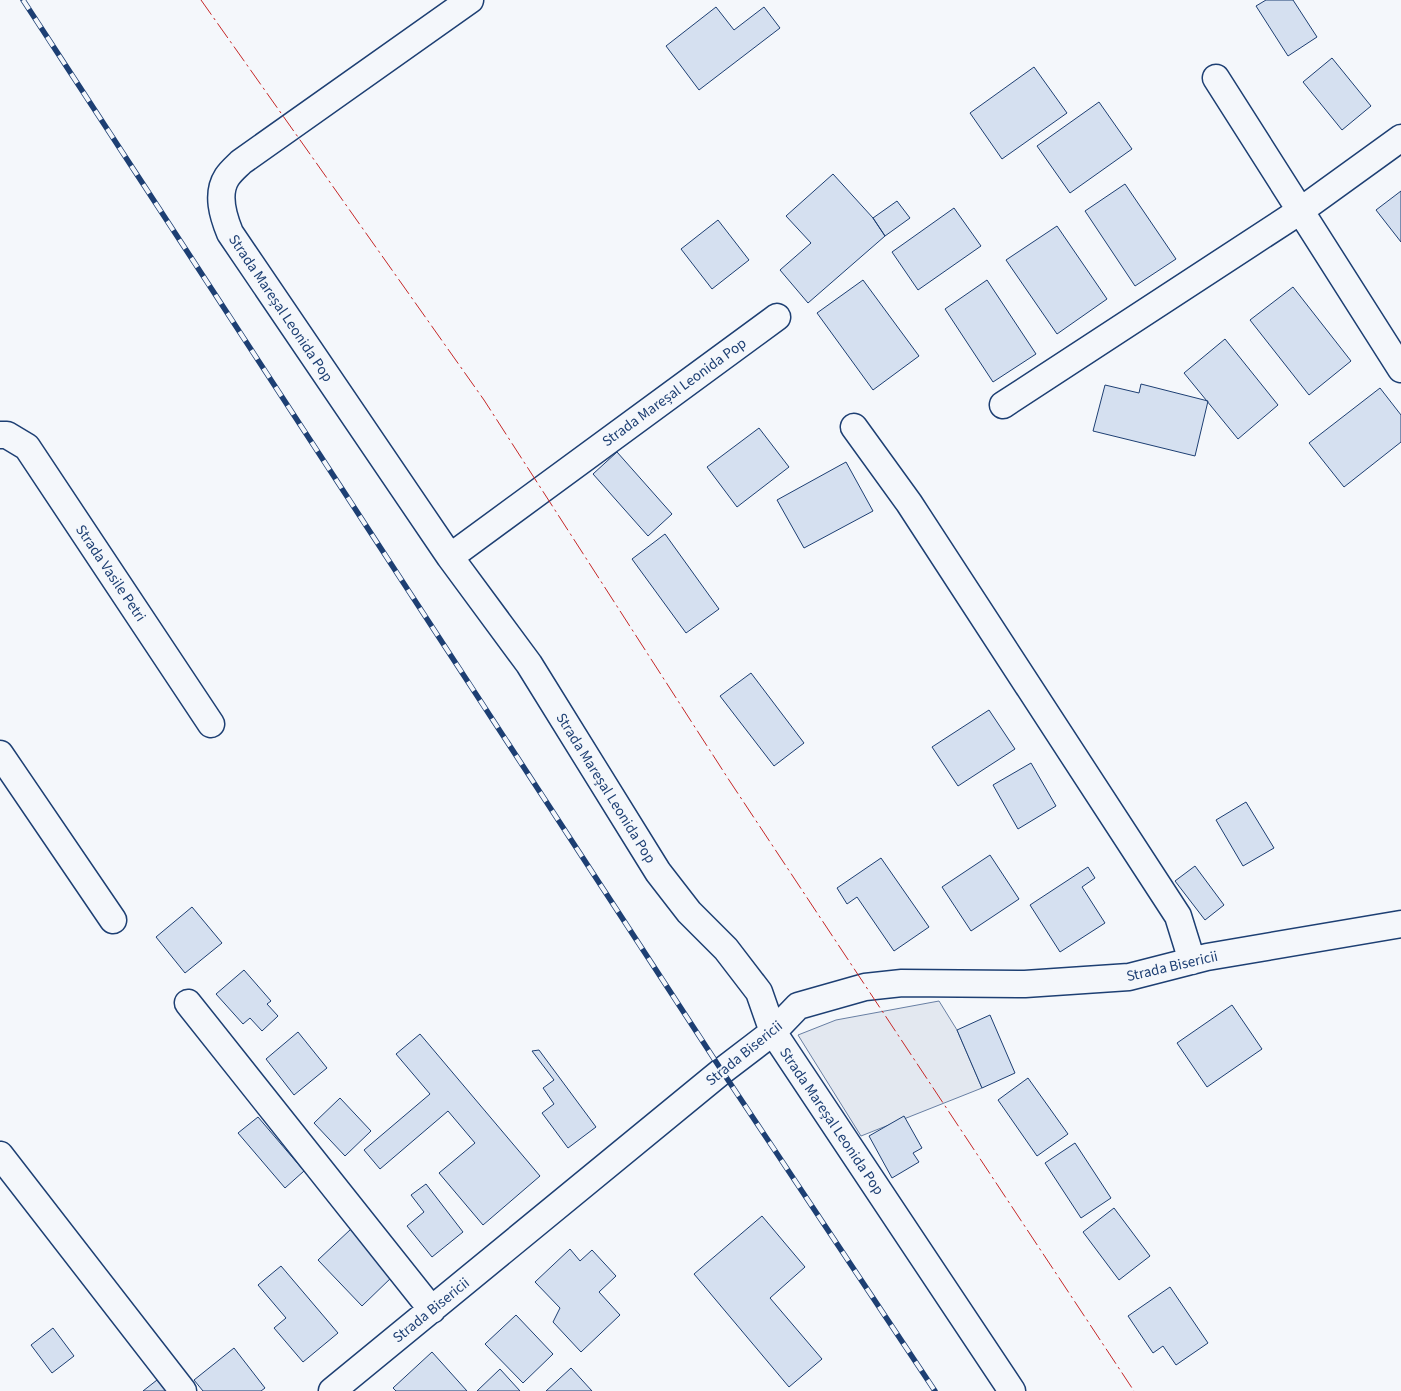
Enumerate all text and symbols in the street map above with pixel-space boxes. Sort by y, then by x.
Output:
street label: Strada Mareșal Leonida Pop [223,230,338,386]
street label: Strada Mareșal Leonida Pop [598,333,751,452]
street label: Strada Vasile Petri [70,521,151,626]
street label: Strada Mareșal Leonida Pop [551,709,661,867]
street label: Strada Bisericii [1124,946,1220,987]
street label: Strada Bisericii [701,1016,787,1091]
street label: Strada Mareșal Leonida Pop [774,1043,889,1199]
street label: Strada Bisericii [388,1273,474,1348]

